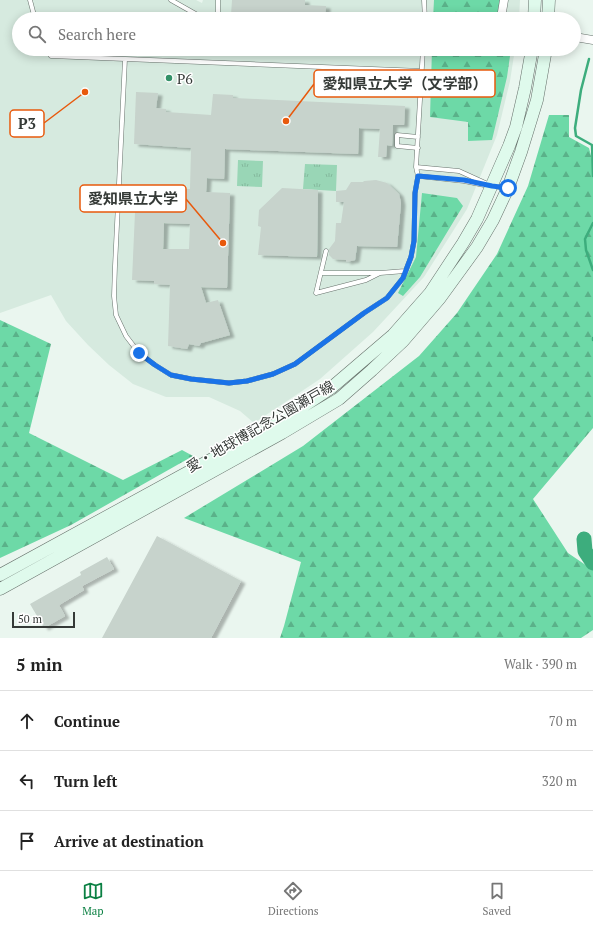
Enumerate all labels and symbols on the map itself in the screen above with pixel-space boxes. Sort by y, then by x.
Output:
place label: P6 [177,69,193,88]
callout: 愛知県立大学（文学部） [314,70,495,97]
marker: P6 [164,73,174,83]
text: 愛知県立大学（文学部） [322,73,488,93]
callout: P3 [10,110,44,137]
text: P3 [18,113,36,133]
route start [499,179,517,197]
callout: 愛知県立大学 [80,185,186,212]
text: 愛知県立大学 [88,188,178,208]
route end [130,344,148,362]
street label: 愛・地球博記念公園瀬戸線 [183,376,337,476]
scale bar [12,610,75,629]

